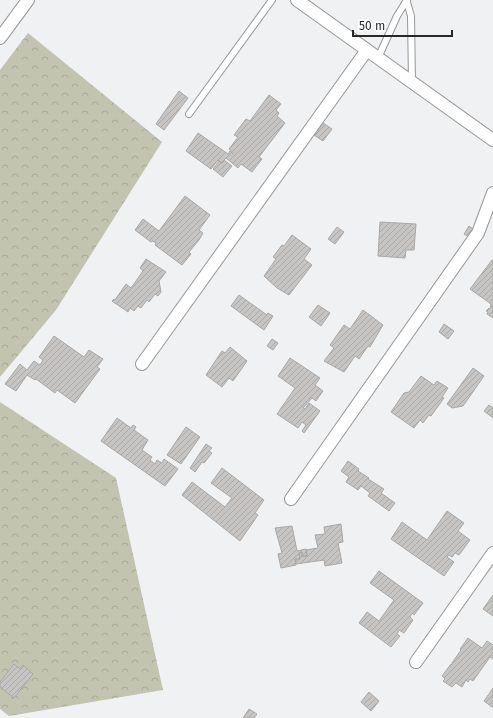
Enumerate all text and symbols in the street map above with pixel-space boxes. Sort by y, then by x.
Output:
scale bar [353,12,452,38]
text: 50 m [359,19,385,33]

